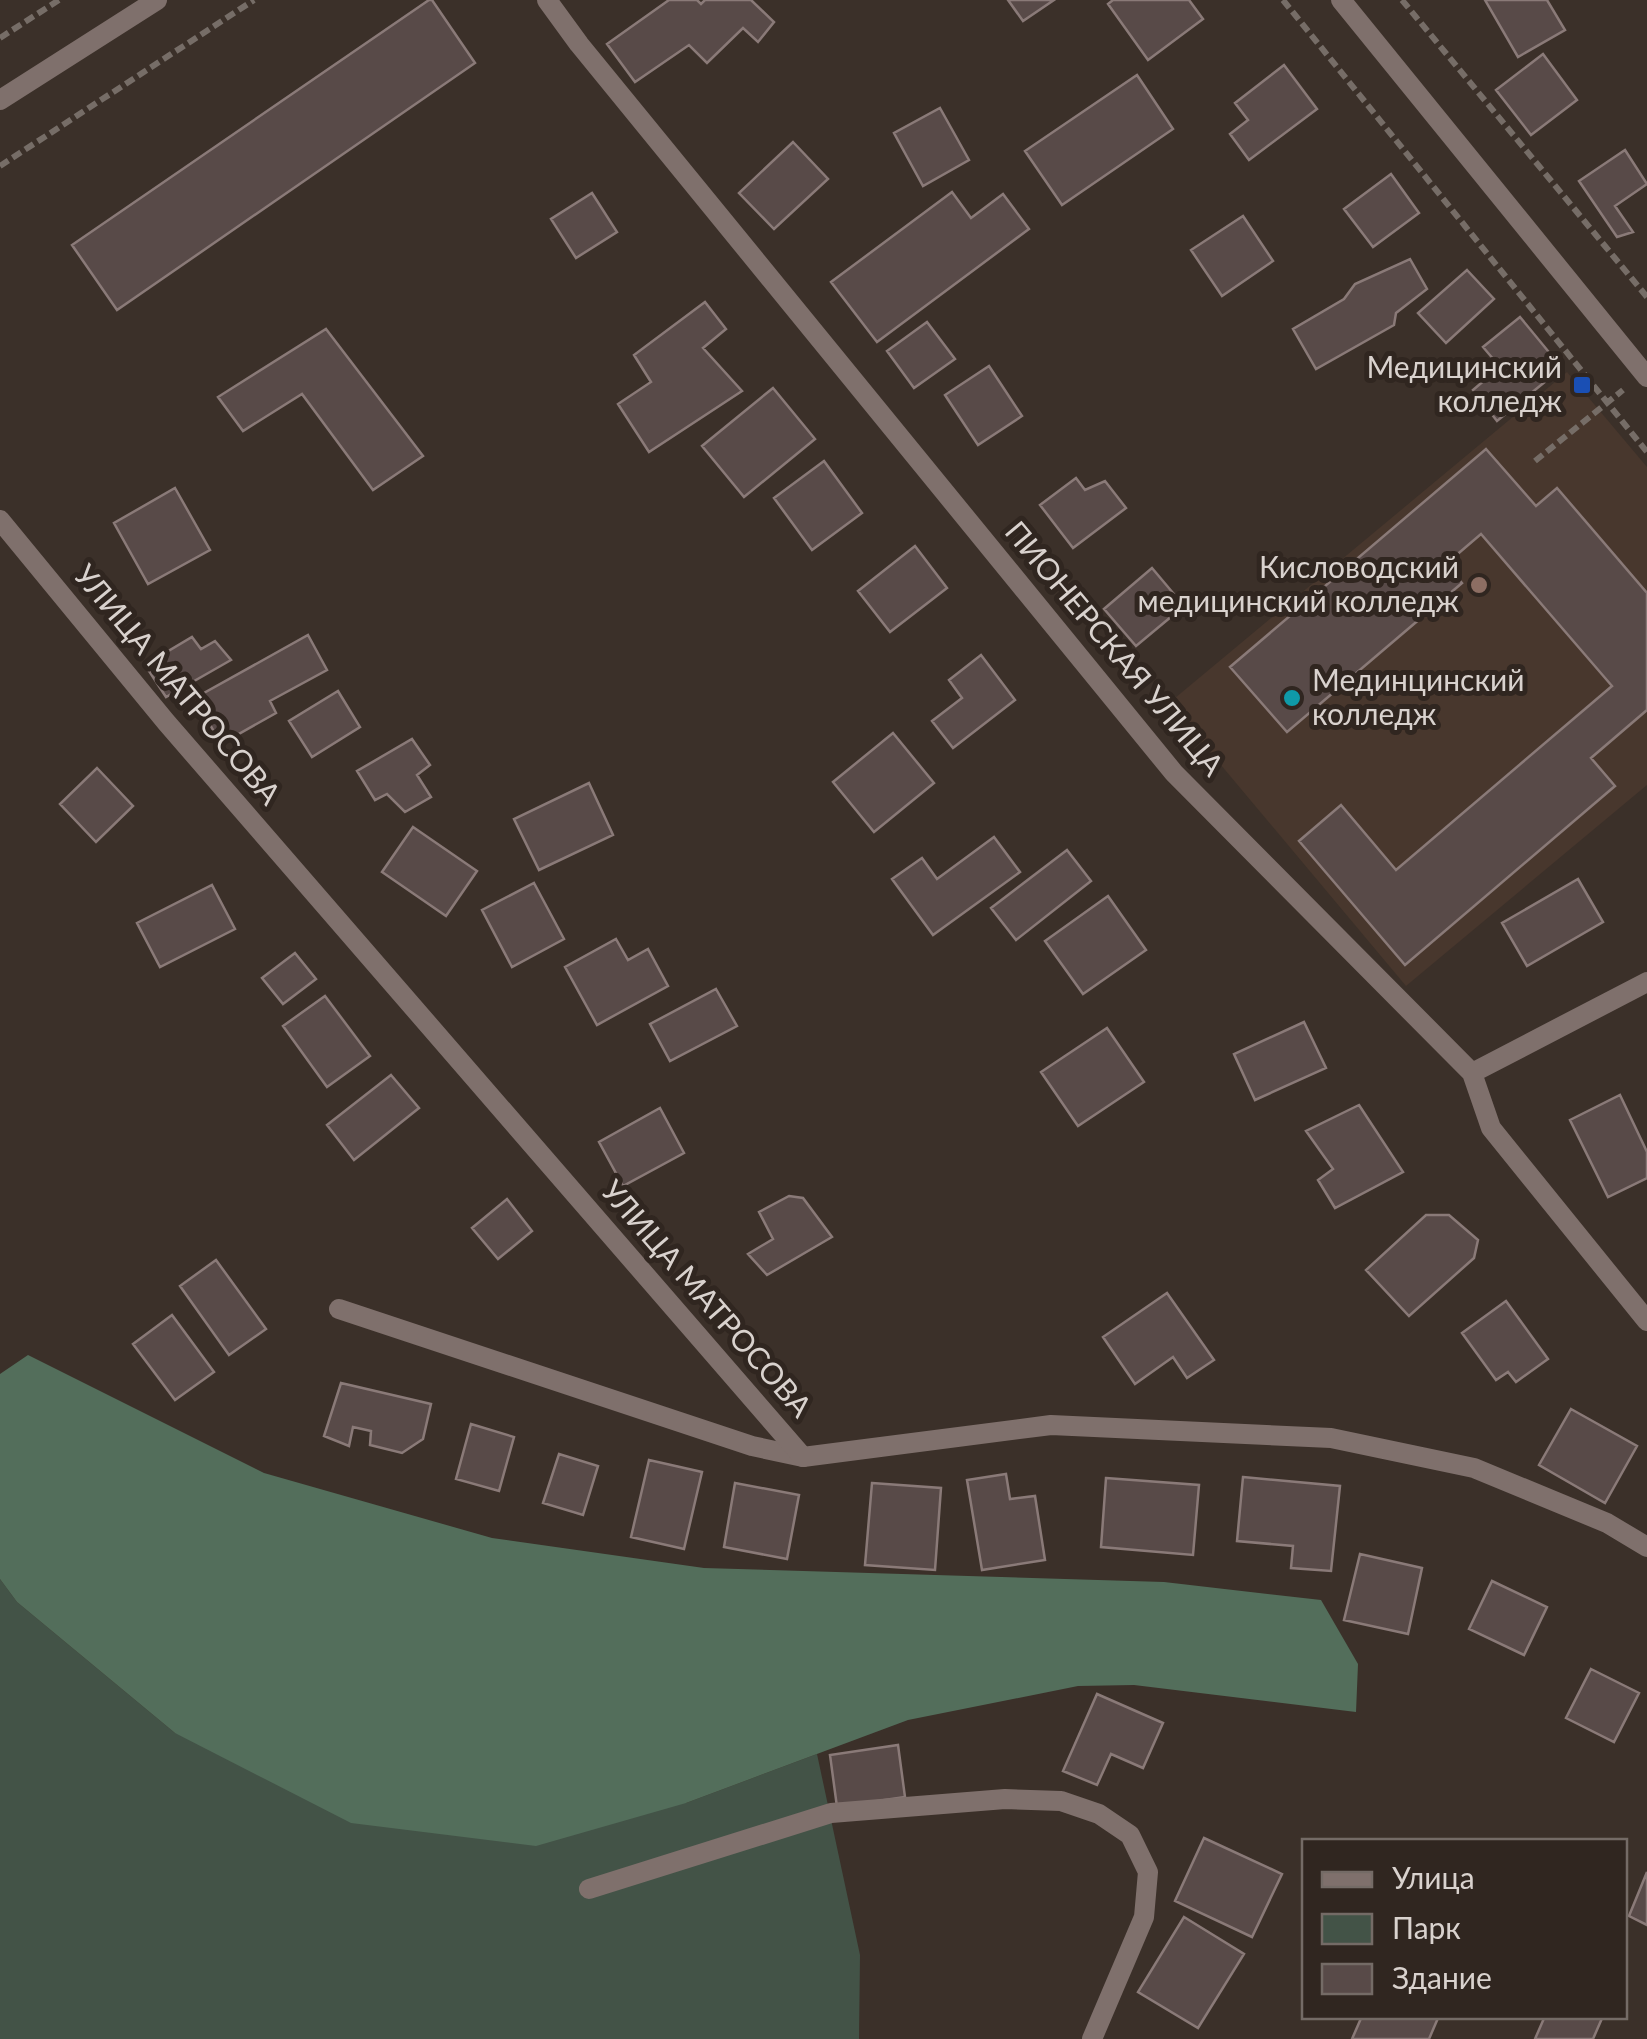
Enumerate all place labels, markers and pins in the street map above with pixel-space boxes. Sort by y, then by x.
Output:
place label: Медицинский колледж [1366,348,1562,418]
marker: Медицинский колледж [1571,374,1593,396]
place label: Кисловодский медицинский колледж [1137,548,1459,618]
marker: Кисловодский медицинский колледж [1468,574,1490,596]
place label: Мединцинский колледж [1312,661,1524,731]
marker: Мединцинский колледж [1281,687,1303,709]

